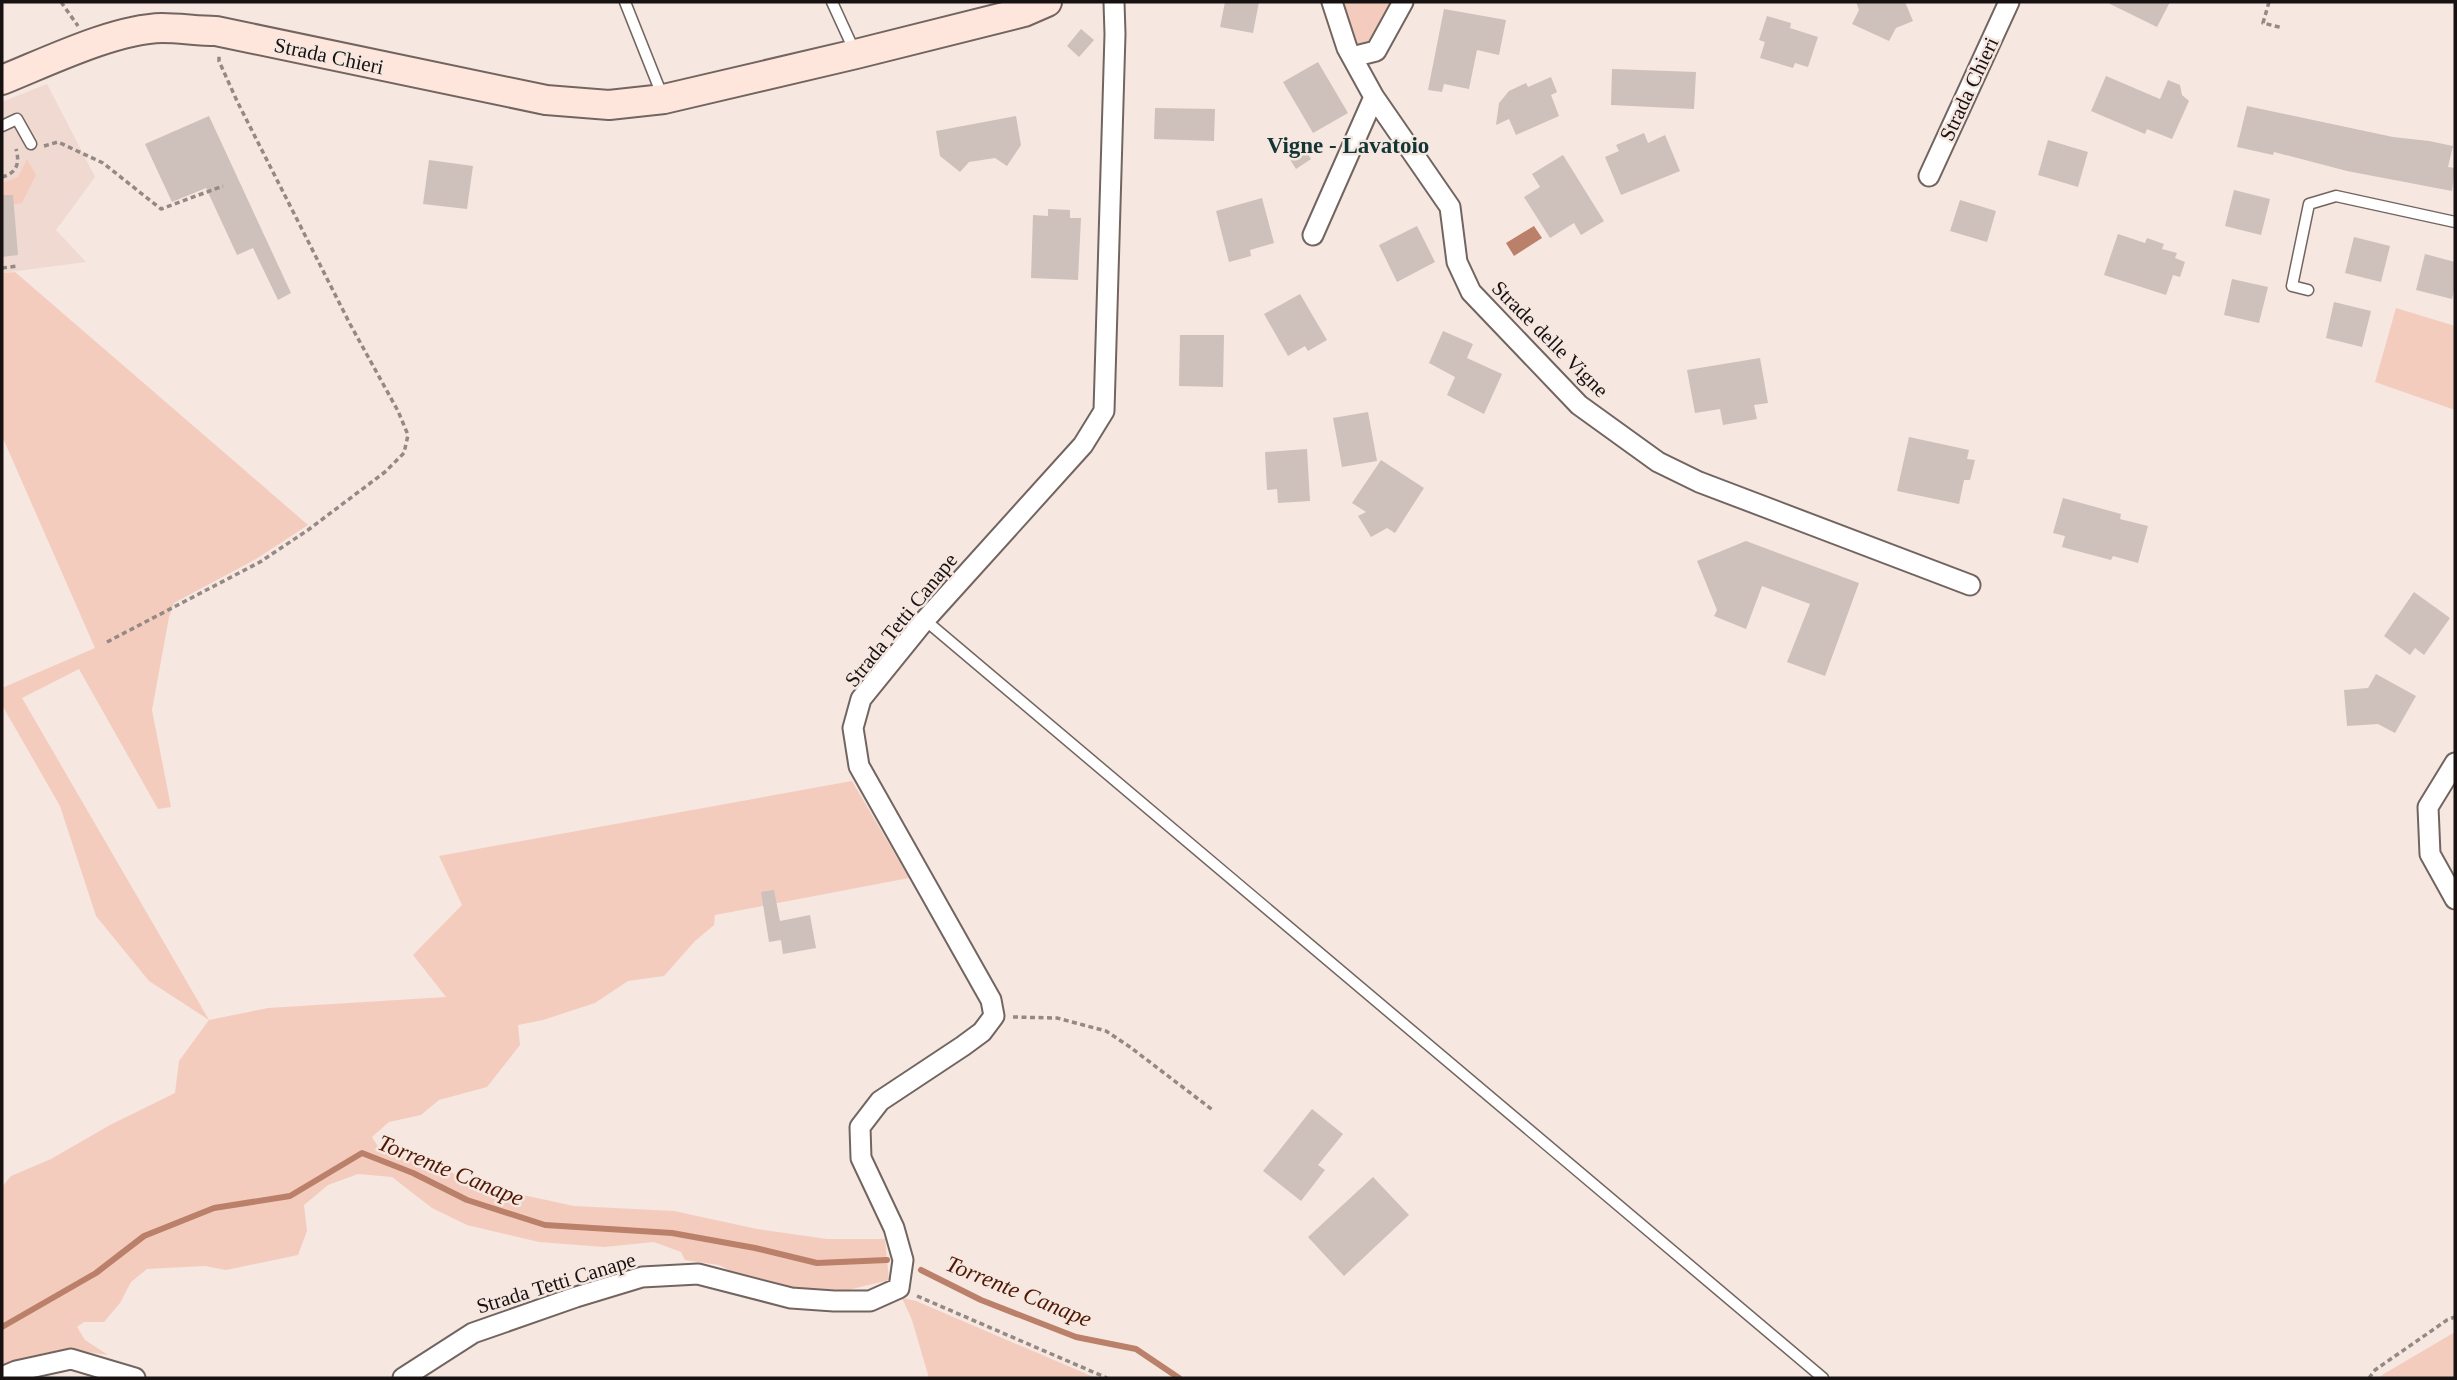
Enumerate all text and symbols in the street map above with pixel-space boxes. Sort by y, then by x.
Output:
street label: Strada Chieri [272,33,386,79]
street label: Strada Chieri [1935,33,2003,145]
district label: Vigne - Lavatoio [1267,133,1429,158]
street label: Strade delle Vigne [1487,276,1613,402]
street label: Strada Tetti Canape [840,548,962,692]
water label: Torrente Canape [374,1130,527,1211]
street label: Strada Tetti Canape [474,1247,638,1319]
water label: Torrente Canape [942,1251,1095,1332]

